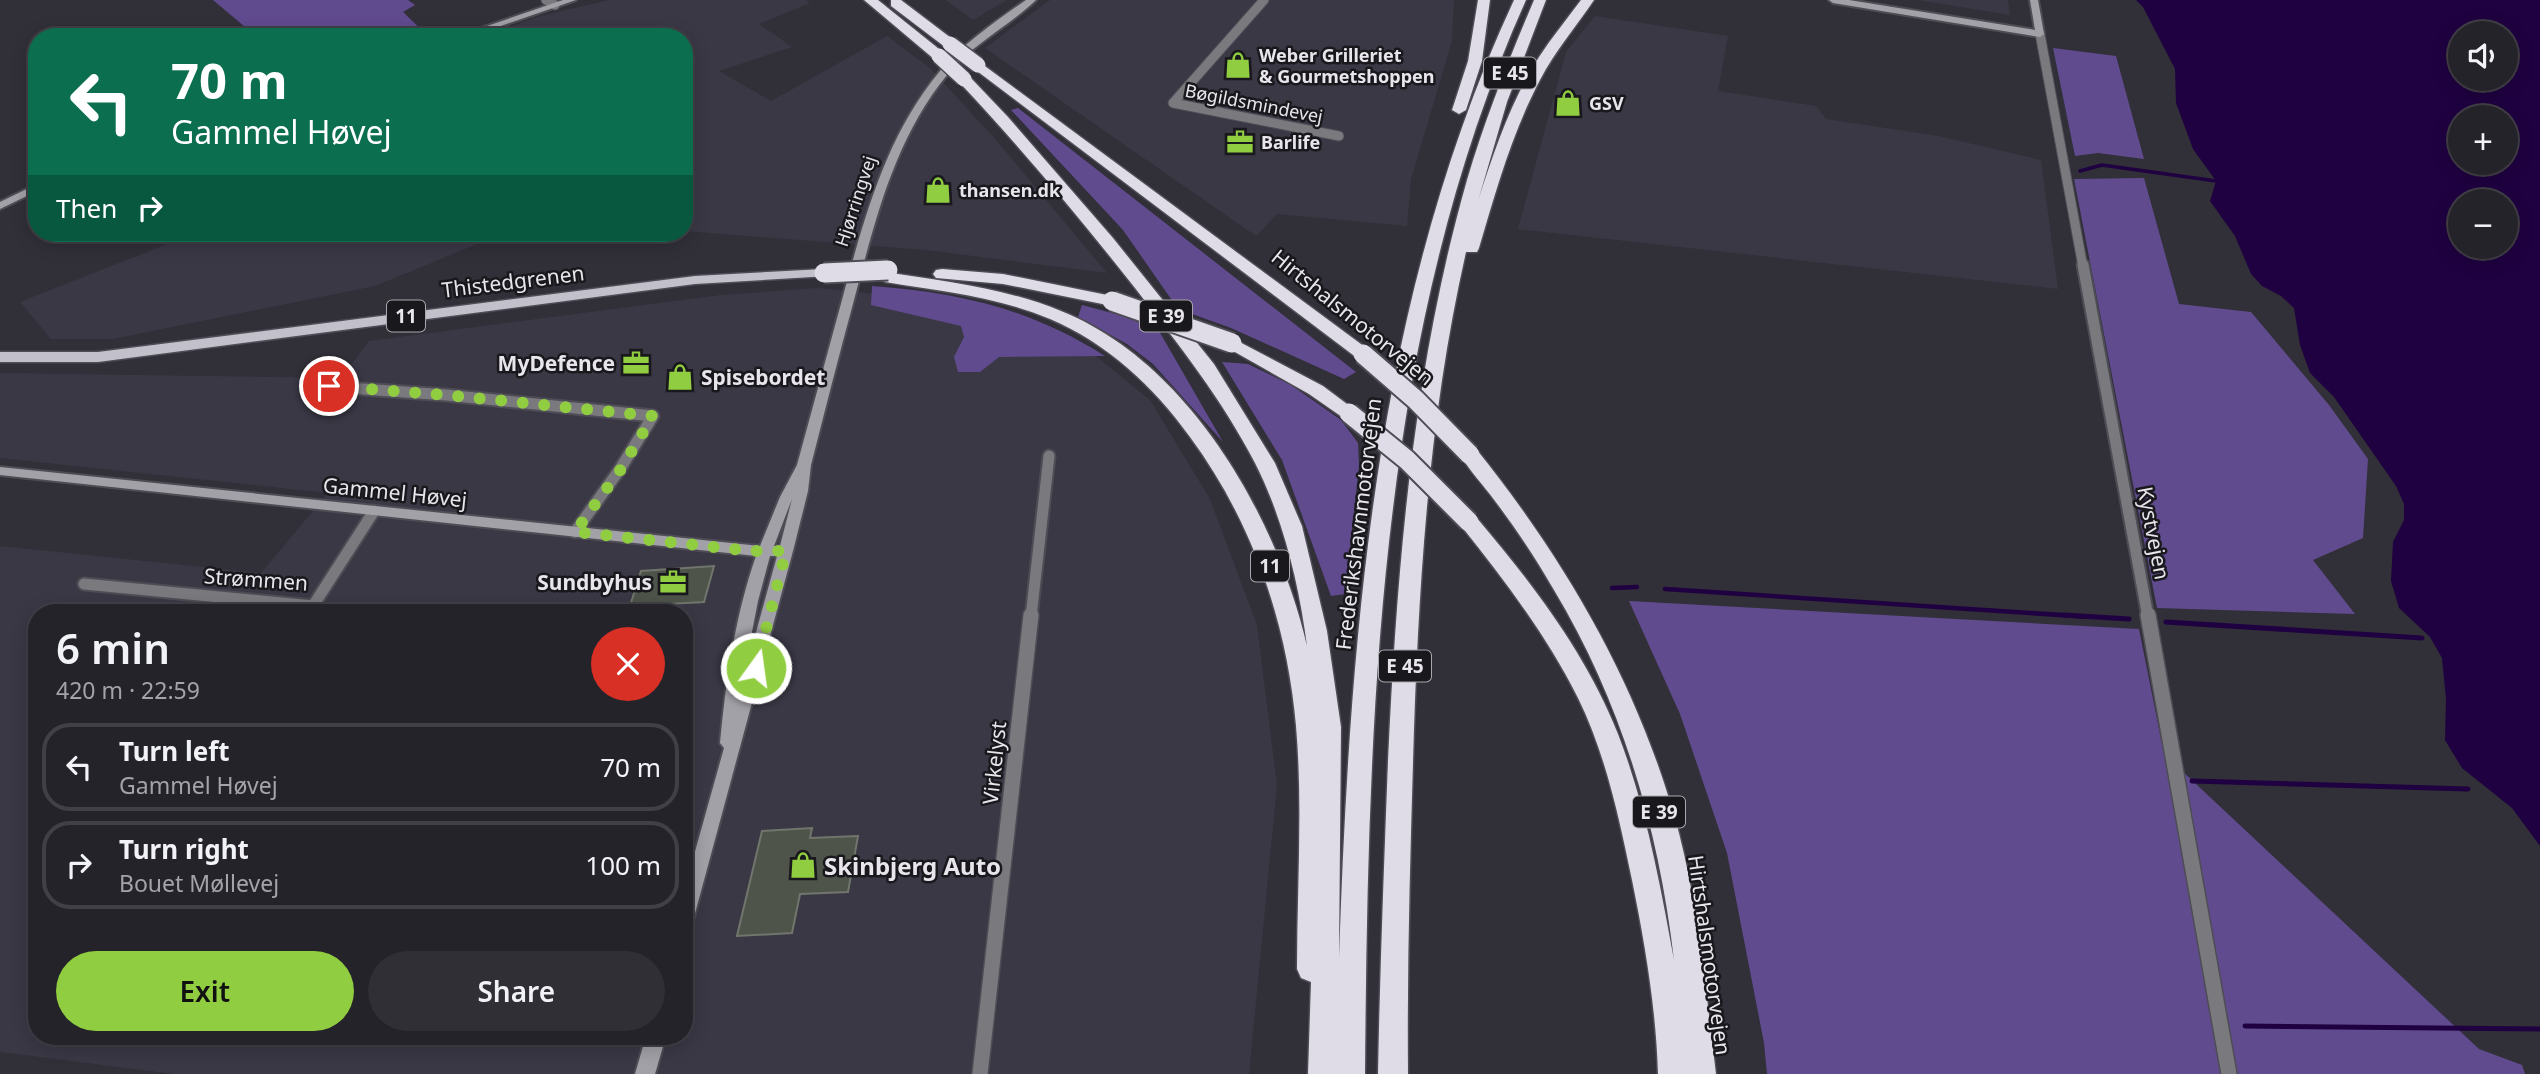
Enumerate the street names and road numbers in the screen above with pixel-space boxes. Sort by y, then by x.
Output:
road number: E 45 [1484,58,1536,88]
street label: Bøgildsmindevej [1183,78,1325,128]
street label: Hjørringvej [829,152,881,250]
street label: Hirtshalsmotorvejen [1266,243,1440,391]
street label: Thistedgrenen [440,258,586,304]
road number: 11 [387,300,425,332]
road number: E 39 [1140,300,1192,332]
street label: Frederikshavnmotorvejen [1329,396,1387,652]
street label: Gammel Høvej [322,471,468,513]
street label: Kystvejen [2131,484,2177,582]
road number: 11 [1251,551,1289,582]
street label: Strømmen [203,561,309,597]
road number: E 45 [1379,650,1431,681]
street label: Virkelyst [976,720,1012,806]
road number: E 39 [1633,796,1685,828]
street label: Hirtshalsmotorvejen [1682,853,1738,1057]

